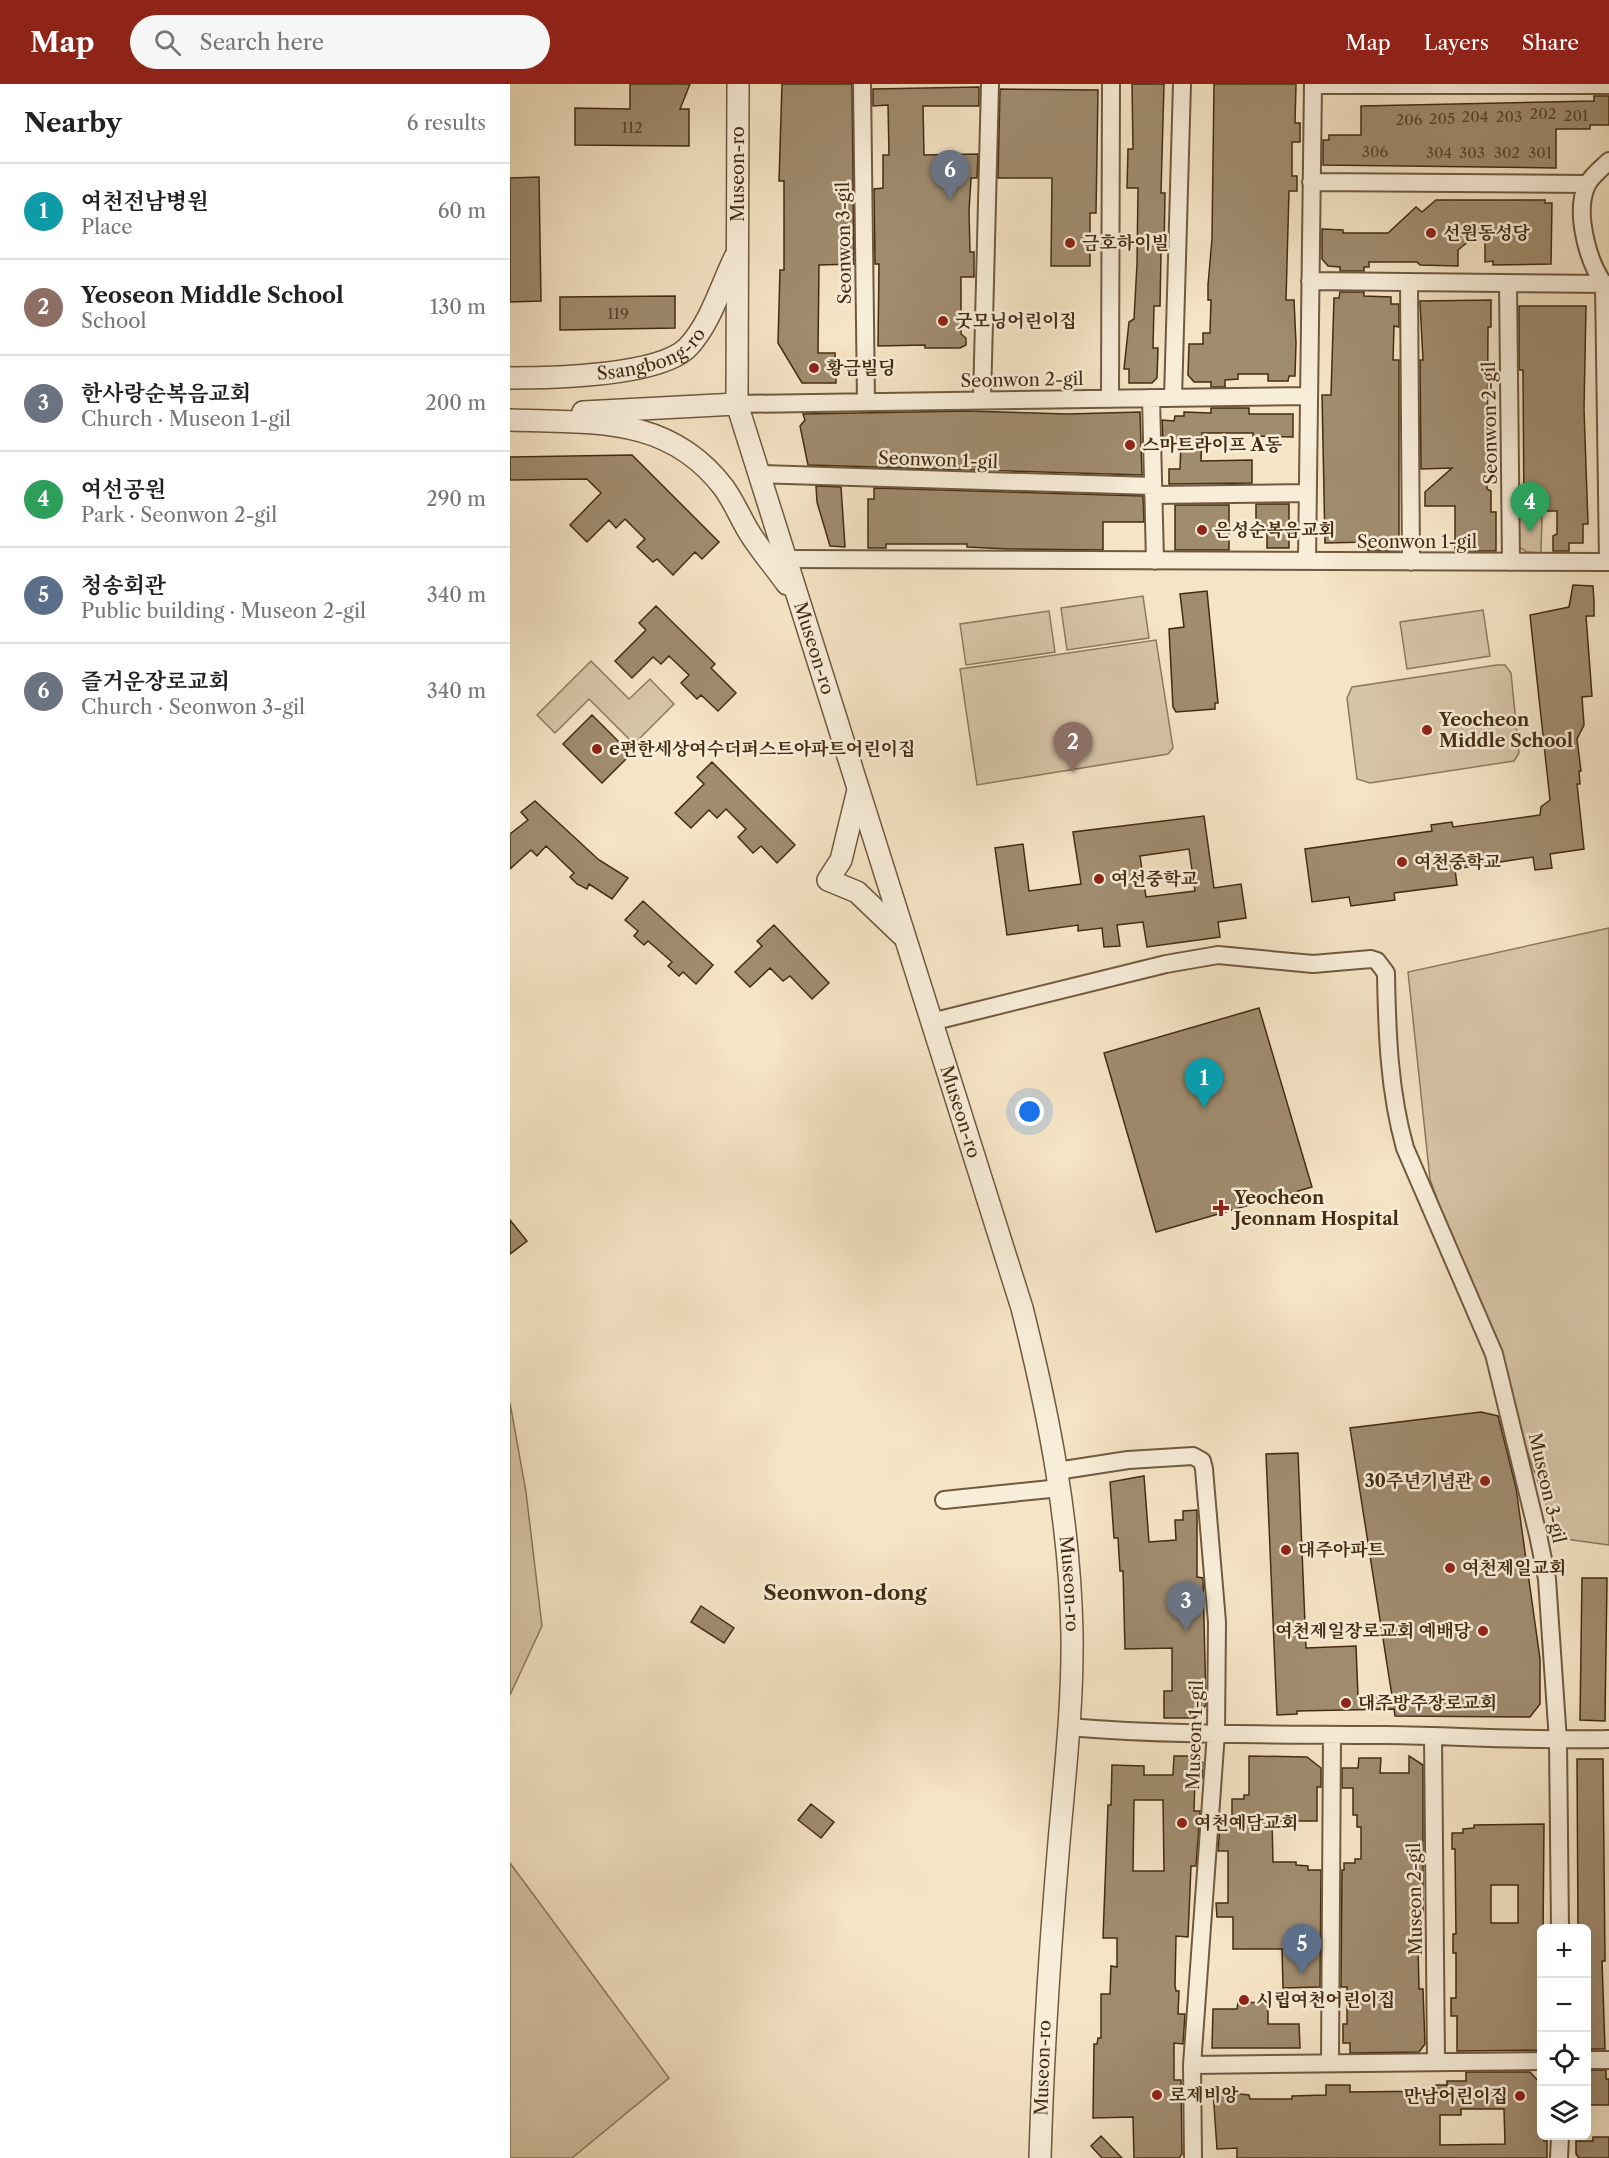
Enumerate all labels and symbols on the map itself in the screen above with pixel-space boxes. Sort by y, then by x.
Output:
house number: 202 [1530,104,1556,123]
house number: 201 [1564,106,1589,125]
house number: 204 [1462,107,1488,126]
house number: 203 [1496,107,1522,126]
house number: 205 [1429,109,1455,128]
house number: 206 [1396,110,1423,129]
house number: 112 [621,118,643,137]
street label: Museon-ro [727,126,749,222]
house number: 306 [1362,142,1388,161]
house number: 304 [1426,143,1452,162]
house number: 303 [1459,143,1485,162]
house number: 302 [1494,143,1520,162]
house number: 301 [1528,143,1553,162]
pin: 6 [930,150,970,200]
street label: Seonwon 3-gil [832,181,856,305]
place label: 선원동성당 [1443,222,1531,244]
marker: 선원동성당 [1424,226,1438,240]
place label: 금호하이빌 [1082,232,1169,254]
marker: 금호하이빌 [1063,236,1077,250]
house number: 119 [607,304,629,323]
place label: 굿모닝어린이집 [955,310,1077,332]
marker: 굿모닝어린이집 [936,314,950,328]
street label: Ssangbong-ro [596,324,710,385]
place label: 황금빌딩 [826,357,896,379]
marker: 황금빌딩 [807,361,821,375]
street label: Seonwon 2-gil [1478,361,1502,485]
street label: Seonwon 2-gil [960,368,1084,392]
place label: 스마트라이프 A동 [1142,434,1283,456]
marker: 스마트라이프 A동 [1123,438,1137,452]
street label: Seonwon 1-gil [877,447,999,473]
pin: 4 [1510,482,1550,532]
place label: 은성순복음교회 [1214,519,1336,541]
marker: 은성순복음교회 [1195,523,1209,537]
street label: Seonwon 1-gil [1357,531,1477,553]
street label: Museon-ro [789,599,839,697]
place label: Yeocheon Middle School [1438,709,1573,752]
pin: 2 [1054,722,1092,772]
marker: Yeocheon Middle School [1420,723,1434,737]
place label: e편한세상여수더퍼스트아파트어린이집 [609,738,915,760]
marker: e편한세상여수더퍼스트아파트어린이집 [590,742,604,756]
place label: 여천중학교 [1414,851,1502,873]
marker: 여천중학교 [1395,855,1409,869]
place label: 여선중학교 [1111,868,1199,890]
marker: 여선중학교 [1092,872,1106,886]
pin: 1 [1184,1058,1224,1108]
street label: Museon-ro [935,1063,985,1161]
your location [1015,1097,1044,1126]
place label: Yeocheon Jeonnam Hospital [1231,1187,1399,1230]
marker: Yeocheon Jeonnam Hospital [1212,1199,1230,1217]
street label: Museon 3-gil [1524,1431,1570,1545]
place label: 30주년기념관 [1364,1470,1474,1492]
marker: 30주년기념관 [1478,1474,1492,1488]
street label: Museon-ro [1055,1535,1083,1632]
place label: 대주아파트 [1298,1539,1386,1561]
marker: 대주아파트 [1279,1543,1293,1557]
place label: 여천제일교회 [1462,1557,1566,1579]
marker: 여천제일교회 [1443,1561,1457,1575]
district label: Seonwon-dong [763,1580,928,1605]
pin: 3 [1166,1582,1206,1631]
place label: 여천제일장로교회 예배당 [1275,1620,1472,1642]
marker: 여천제일장로교회 예배당 [1476,1624,1490,1638]
street label: Museon 1-gil [1182,1680,1208,1790]
place label: 대주방주장로교회 [1358,1692,1497,1714]
marker: 대주방주장로교회 [1339,1696,1353,1710]
place label: 여천예담교회 [1194,1812,1298,1834]
marker: 여천예담교회 [1175,1816,1189,1830]
street label: Museon 2-gil [1403,1842,1427,1956]
pin: 5 [1282,1924,1322,1974]
place label: 시립여천어린이집 [1256,1989,1395,2011]
marker: 시립여천어린이집 [1237,1993,1251,2007]
street label: Museon-ro [1030,2020,1056,2116]
place label: 로제비앙 [1169,2084,1239,2106]
place label: 만남어린이집 [1404,2085,1508,2107]
marker: 로제비앙 [1150,2088,1164,2102]
marker: 만남어린이집 [1513,2089,1527,2103]

